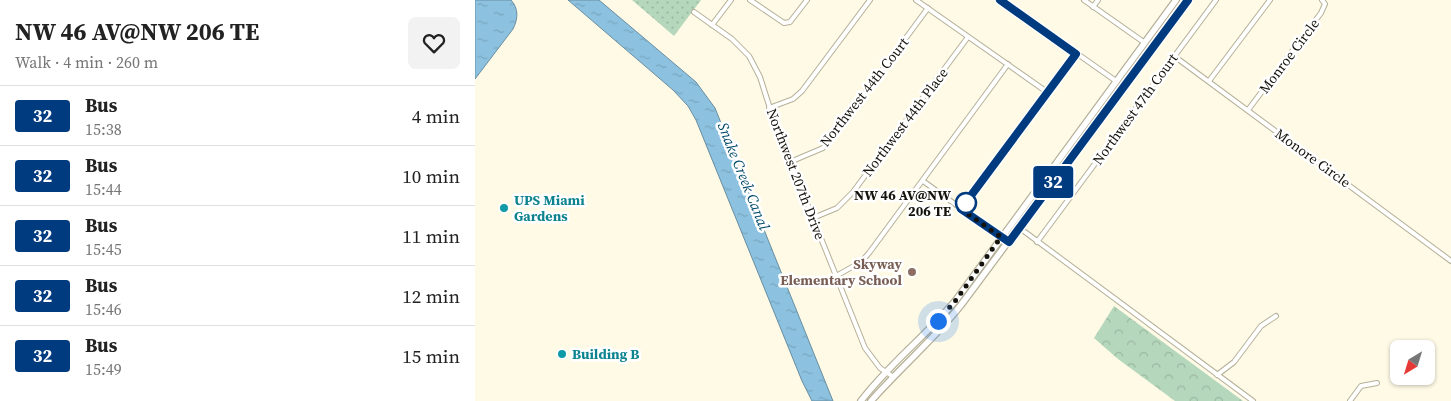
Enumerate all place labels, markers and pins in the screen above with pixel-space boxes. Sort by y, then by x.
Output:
place label: NW 46 AV@NW 206 TE [854,185,951,221]
place label: UPS Miami Gardens [514,190,585,226]
marker: NW 46 AV@NW 206 TE [955,192,977,214]
marker: UPS Miami Gardens [498,202,510,214]
place label: Skyway Elementary School [780,254,903,290]
marker: Skyway Elementary School [906,266,918,278]
place label: Building B [572,344,639,364]
marker: Building B [556,348,568,360]

